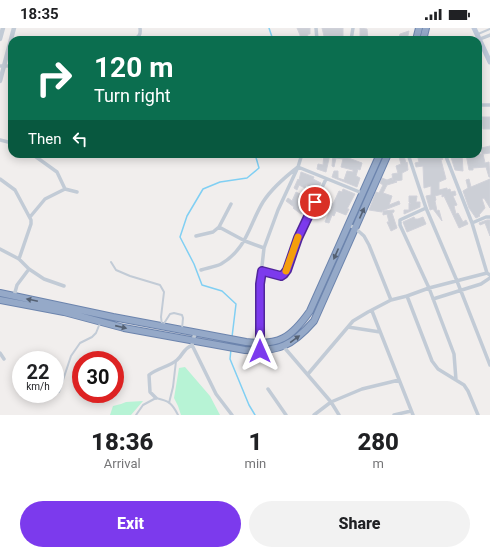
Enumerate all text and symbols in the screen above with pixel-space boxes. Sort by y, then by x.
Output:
text: 18:35 [20,5,59,23]
text: 120 m [94,51,173,84]
icon: right [28,52,80,104]
text: Turn right [94,85,171,106]
icon: left [69,128,91,150]
text: Then [28,130,61,148]
pin [298,185,332,219]
icon: arrive [304,191,326,213]
one-way arrow [359,207,365,218]
one-way arrow [333,248,339,259]
one-way arrow [26,296,38,302]
one-way arrow [115,324,127,330]
position arrow [239,330,281,372]
one-way arrow [290,335,301,343]
speed limit sign: 30 [72,351,124,403]
text: 22 [27,360,49,384]
text: km/h [26,381,50,392]
text: 18:36 [91,428,153,456]
text: 1 [248,428,262,456]
text: 280 [357,428,399,456]
text: Arrival [104,456,141,471]
text: min [245,456,266,471]
text: m [372,456,384,471]
button: Exit [20,501,241,547]
button: Share [249,501,470,547]

